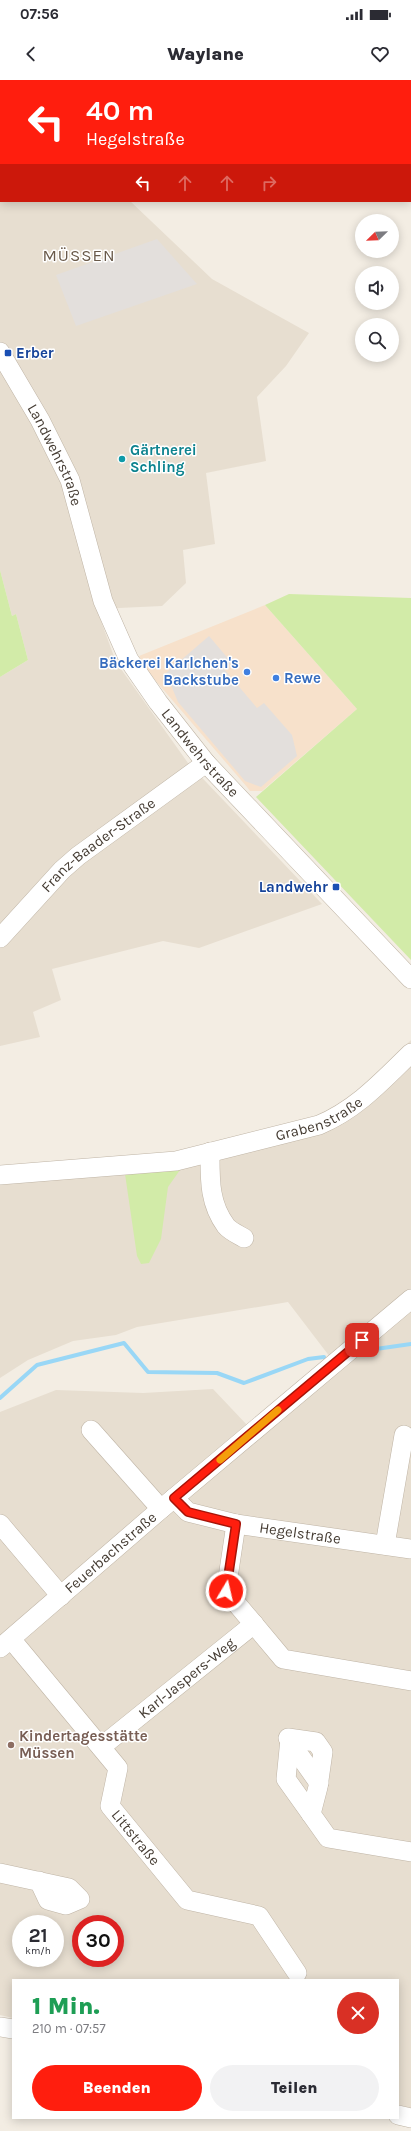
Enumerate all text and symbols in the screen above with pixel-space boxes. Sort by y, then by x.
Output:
text: 07:56 [20,5,59,23]
icon: back [20,43,42,65]
text: Waylane [167,43,244,65]
icon: heart [369,43,391,65]
text: 40 m [86,94,154,127]
icon: left [20,96,72,148]
text: Hegelstraße [86,128,185,150]
icon: left [132,172,154,194]
icon: ahead [174,172,196,194]
icon: ahead [216,172,238,194]
icon: right [258,172,280,194]
north arrow [355,214,399,258]
map controls [355,214,399,362]
district label: MÜSSEN [42,245,116,265]
button: sound [355,266,399,310]
button: search [355,318,399,362]
place label: Erber [16,344,54,362]
marker: Erber [3,348,13,358]
street label: Landwehrstraße [24,401,86,508]
place label: Gärtnerei Schling [130,441,197,476]
marker: Gärtnerei Schling [117,454,127,464]
place label: Bäckerei Karlchen's Backstube [99,654,239,689]
marker: Bäckerei Karlchen's Backstube [242,667,252,677]
place label: Rewe [284,669,321,687]
marker: Rewe [271,673,281,683]
street label: Landwehrstraße [158,705,243,801]
street label: Franz-Baader-Straße [37,794,159,896]
place label: Landwehr [259,878,328,896]
marker: Landwehr [331,882,341,892]
street label: Grabenstraße [274,1093,366,1145]
pin [345,1323,379,1357]
icon: arrive [351,1329,373,1351]
street label: Feuerbachstraße [61,1508,160,1597]
street label: Hegelstraße [258,1518,342,1548]
position arrow [205,1570,247,1612]
street label: Karl-Jaspers-Weg [135,1634,239,1722]
place label: Kindertagesstätte Müssen [19,1727,148,1762]
marker: Kindertagesstätte Müssen [6,1740,16,1750]
street label: Littstraße [108,1806,164,1869]
speed limit sign: 30 [72,1915,124,1967]
text: 21 [28,1924,48,1947]
text: km/h [25,1945,51,1957]
text: 1 Min. [32,1992,100,2020]
button: close [337,1992,379,2034]
text: 210 m · 07:57 [32,2021,106,2036]
button: Beenden [32,2065,202,2111]
button: Teilen [210,2065,379,2111]

